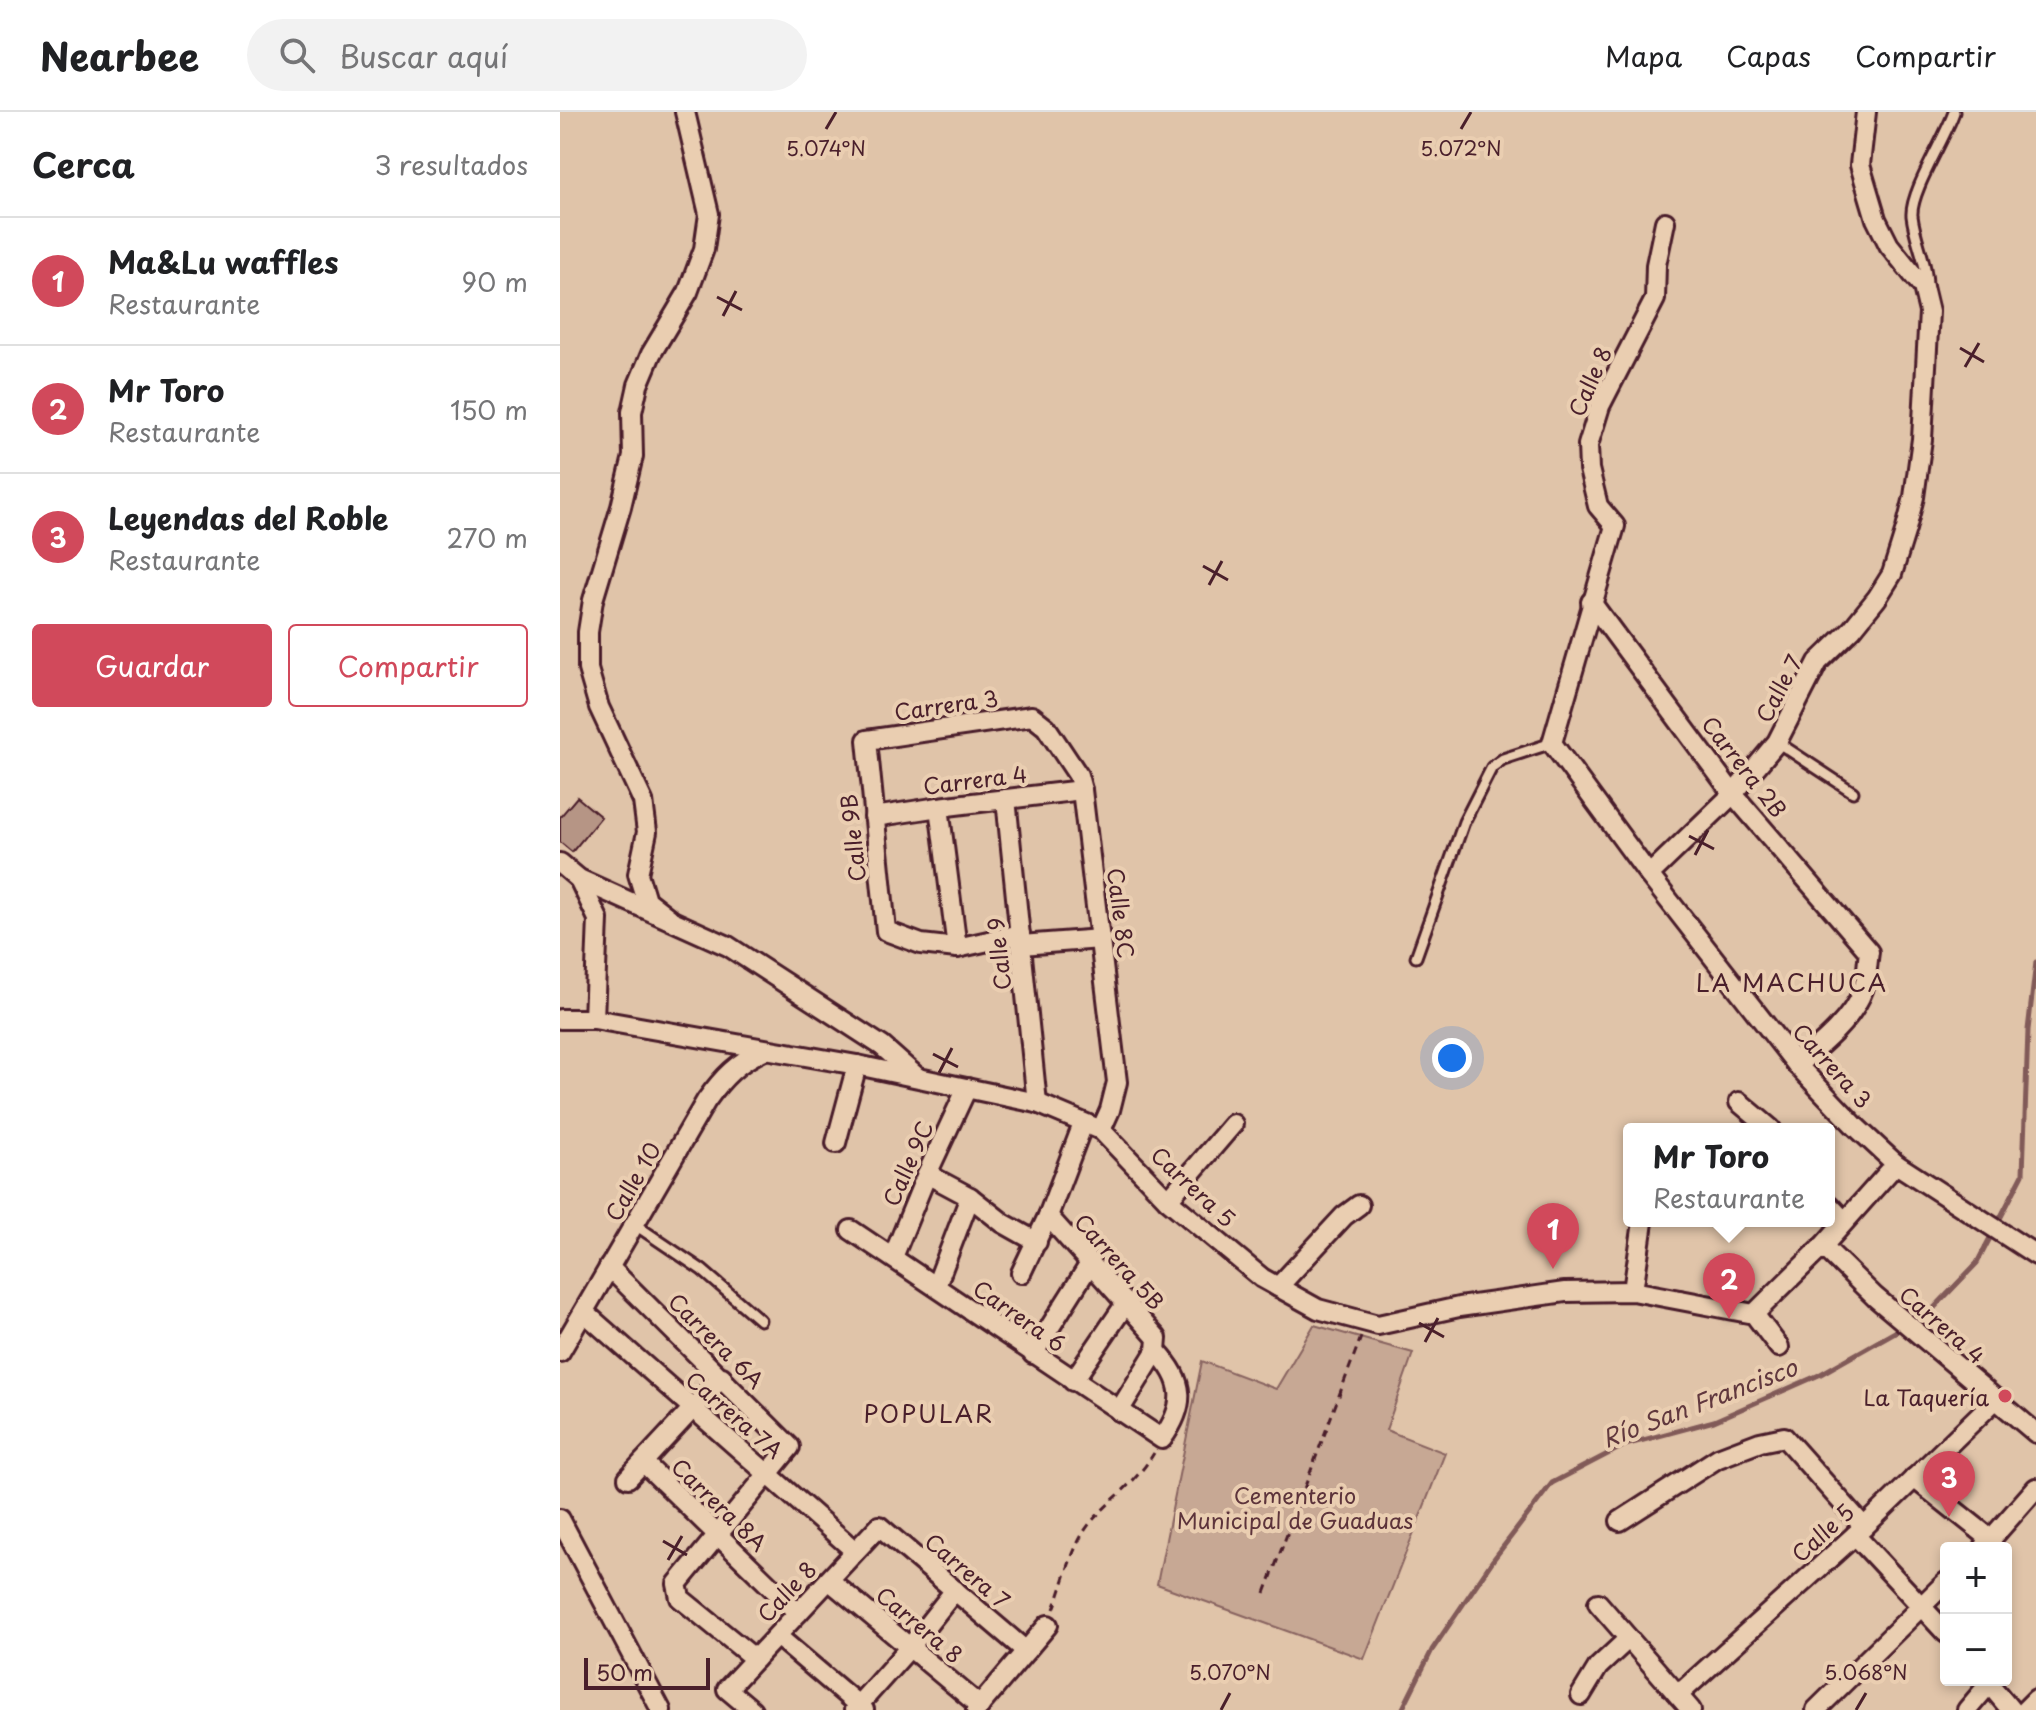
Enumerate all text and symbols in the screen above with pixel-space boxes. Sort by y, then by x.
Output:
search box [247,19,807,91]
text: Nearbee [40,27,199,84]
icon: search [275,33,319,77]
text: Buscar aquí [339,33,508,78]
text: Mapa [1605,34,1682,77]
text: Capas [1726,34,1811,77]
text: Compartir [1855,34,1996,77]
text: 5.074°N [786,133,866,163]
text: 5.072°N [1420,133,1502,163]
text: Cerca [32,138,135,190]
text: 3 resultados [374,145,528,184]
text: Ma&Lu waffles [108,239,339,284]
text: 1 [52,262,64,301]
text: 90 m [461,262,528,301]
text: Restaurante [108,284,260,323]
street label: Calle 8 [1559,341,1619,421]
text: Mr Toro [108,367,224,412]
text: 2 [49,390,67,429]
text: 150 m [450,390,528,429]
text: Restaurante [108,412,260,451]
text: Leyendas del Roble [108,495,388,540]
text: 3 [49,518,67,557]
text: 270 m [447,518,528,557]
text: Restaurante [108,540,260,579]
button: Guardar [32,624,272,707]
button: Compartir [288,624,528,707]
street label: Calle 7 [1746,648,1810,728]
street label: Carrera 3 [892,680,1000,728]
street label: Carrera 2B [1695,708,1795,824]
street label: Carrera 4 [921,756,1029,802]
street label: Calle 9B [831,792,873,884]
street label: Calle 8C [1100,866,1144,960]
street label: Calle 9 [978,916,1018,992]
district label: LA MACHUCA [1696,964,1888,1000]
street label: Carrera 3 [1786,1015,1880,1115]
your location [1432,1038,1472,1078]
street label: Calle 9C [874,1115,940,1211]
popup [1623,1123,1835,1227]
text: Mr Toro [1653,1133,1769,1178]
street label: Calle 10 [596,1135,668,1227]
street label: Carrera 5 [1144,1138,1244,1234]
text: Restaurante [1653,1178,1805,1217]
pin: 1 [1527,1203,1579,1269]
street label: Carrera 5B [1067,1205,1173,1317]
pin: 2 [1703,1253,1755,1319]
street label: Carrera 6 [967,1271,1073,1359]
street label: Carrera 4 [1893,1277,1993,1371]
street label: Carrera 6A [662,1285,772,1395]
water label: Río San Francisco [1596,1348,1803,1456]
street label: Carrera 7A [679,1362,791,1466]
place label: La Taquería [1864,1380,1989,1413]
marker: La Taquería [1996,1387,2014,1405]
district label: POPULAR [863,1395,995,1431]
street label: Carrera 8A [665,1450,775,1558]
pin: 3 [1923,1451,1975,1517]
park label: Cementerio Municipal de Guaduas [1177,1478,1413,1536]
street label: Calle 5 [1783,1495,1861,1569]
street label: Carrera 7 [918,1524,1018,1616]
map controls [1940,1542,2012,1686]
button: + [1940,1542,2012,1614]
street label: Calle 8 [749,1553,823,1629]
street label: Carrera 8 [869,1578,971,1670]
button: − [1940,1614,2012,1686]
scale bar [584,1654,710,1690]
text: 50 m [596,1655,653,1688]
text: 5.070°N [1189,1657,1271,1687]
text: 5.068°N [1824,1657,1908,1687]

